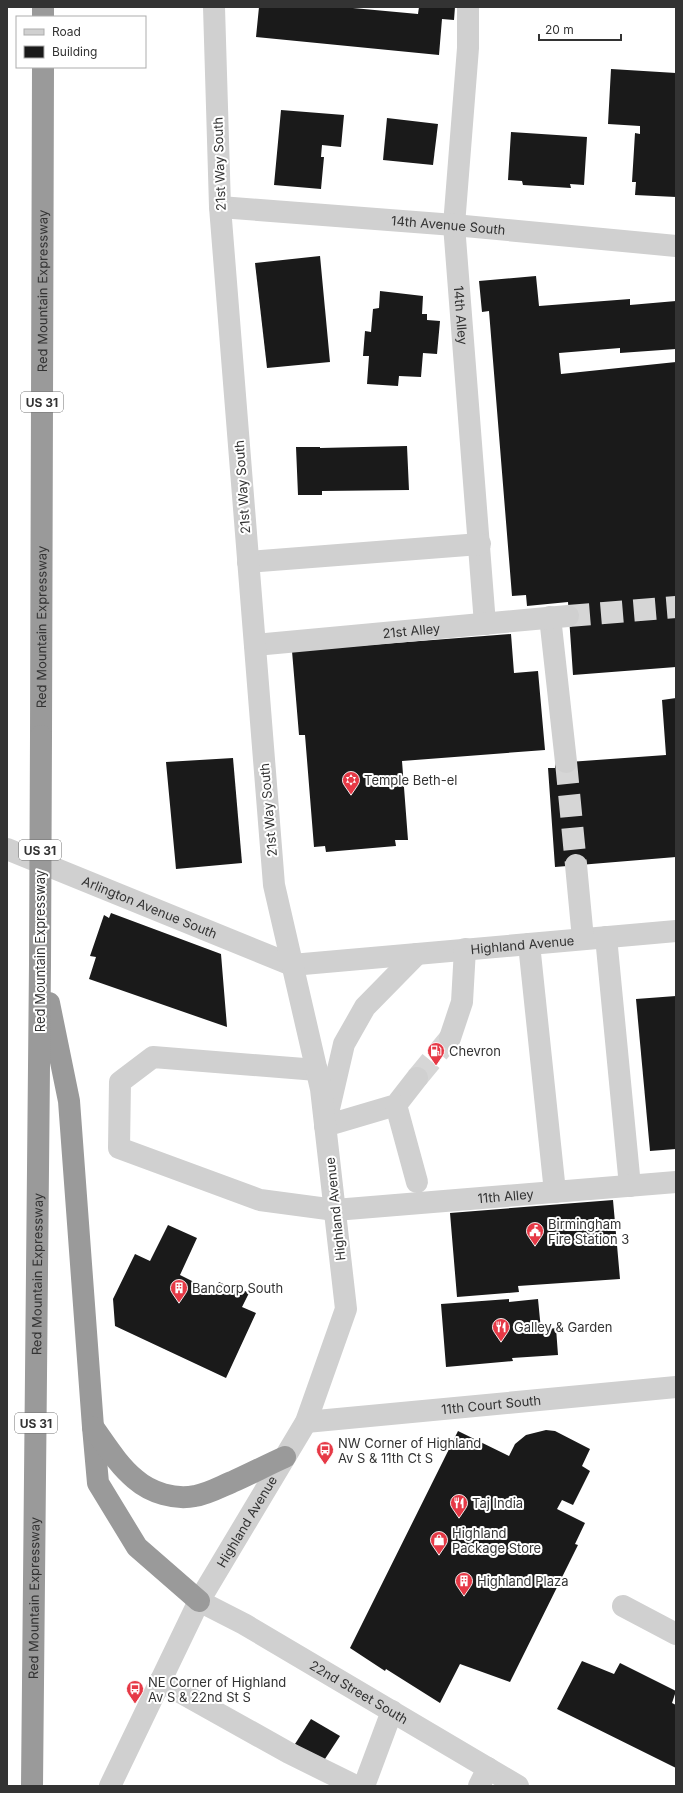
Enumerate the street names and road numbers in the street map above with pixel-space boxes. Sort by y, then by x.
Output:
street label: 21st Way South [209,117,229,211]
street label: Red Mountain Expressway [34,210,51,372]
street label: 14th Avenue South [391,212,506,238]
street label: 14th Alley [451,285,471,345]
road number: US 31 [21,392,63,412]
street label: 21st Way South [231,440,253,534]
street label: Red Mountain Expressway [33,546,50,708]
street label: 21st Alley [382,620,441,641]
street label: 21st Way South [256,762,280,858]
road number: US 31 [19,840,61,860]
street label: Red Mountain Expressway [32,870,48,1032]
street label: Arlington Avenue South [80,872,220,942]
street label: Highland Avenue [470,932,575,957]
street label: Highland Avenue [322,1157,348,1261]
street label: 11th Alley [477,1186,534,1206]
street label: Red Mountain Expressway [28,1193,46,1355]
street label: 11th Court South [441,1392,542,1417]
road number: US 31 [15,1413,57,1433]
street label: Highland Avenue [213,1473,280,1570]
street label: Red Mountain Expressway [25,1517,43,1679]
street label: 22nd Street South [307,1657,411,1727]

